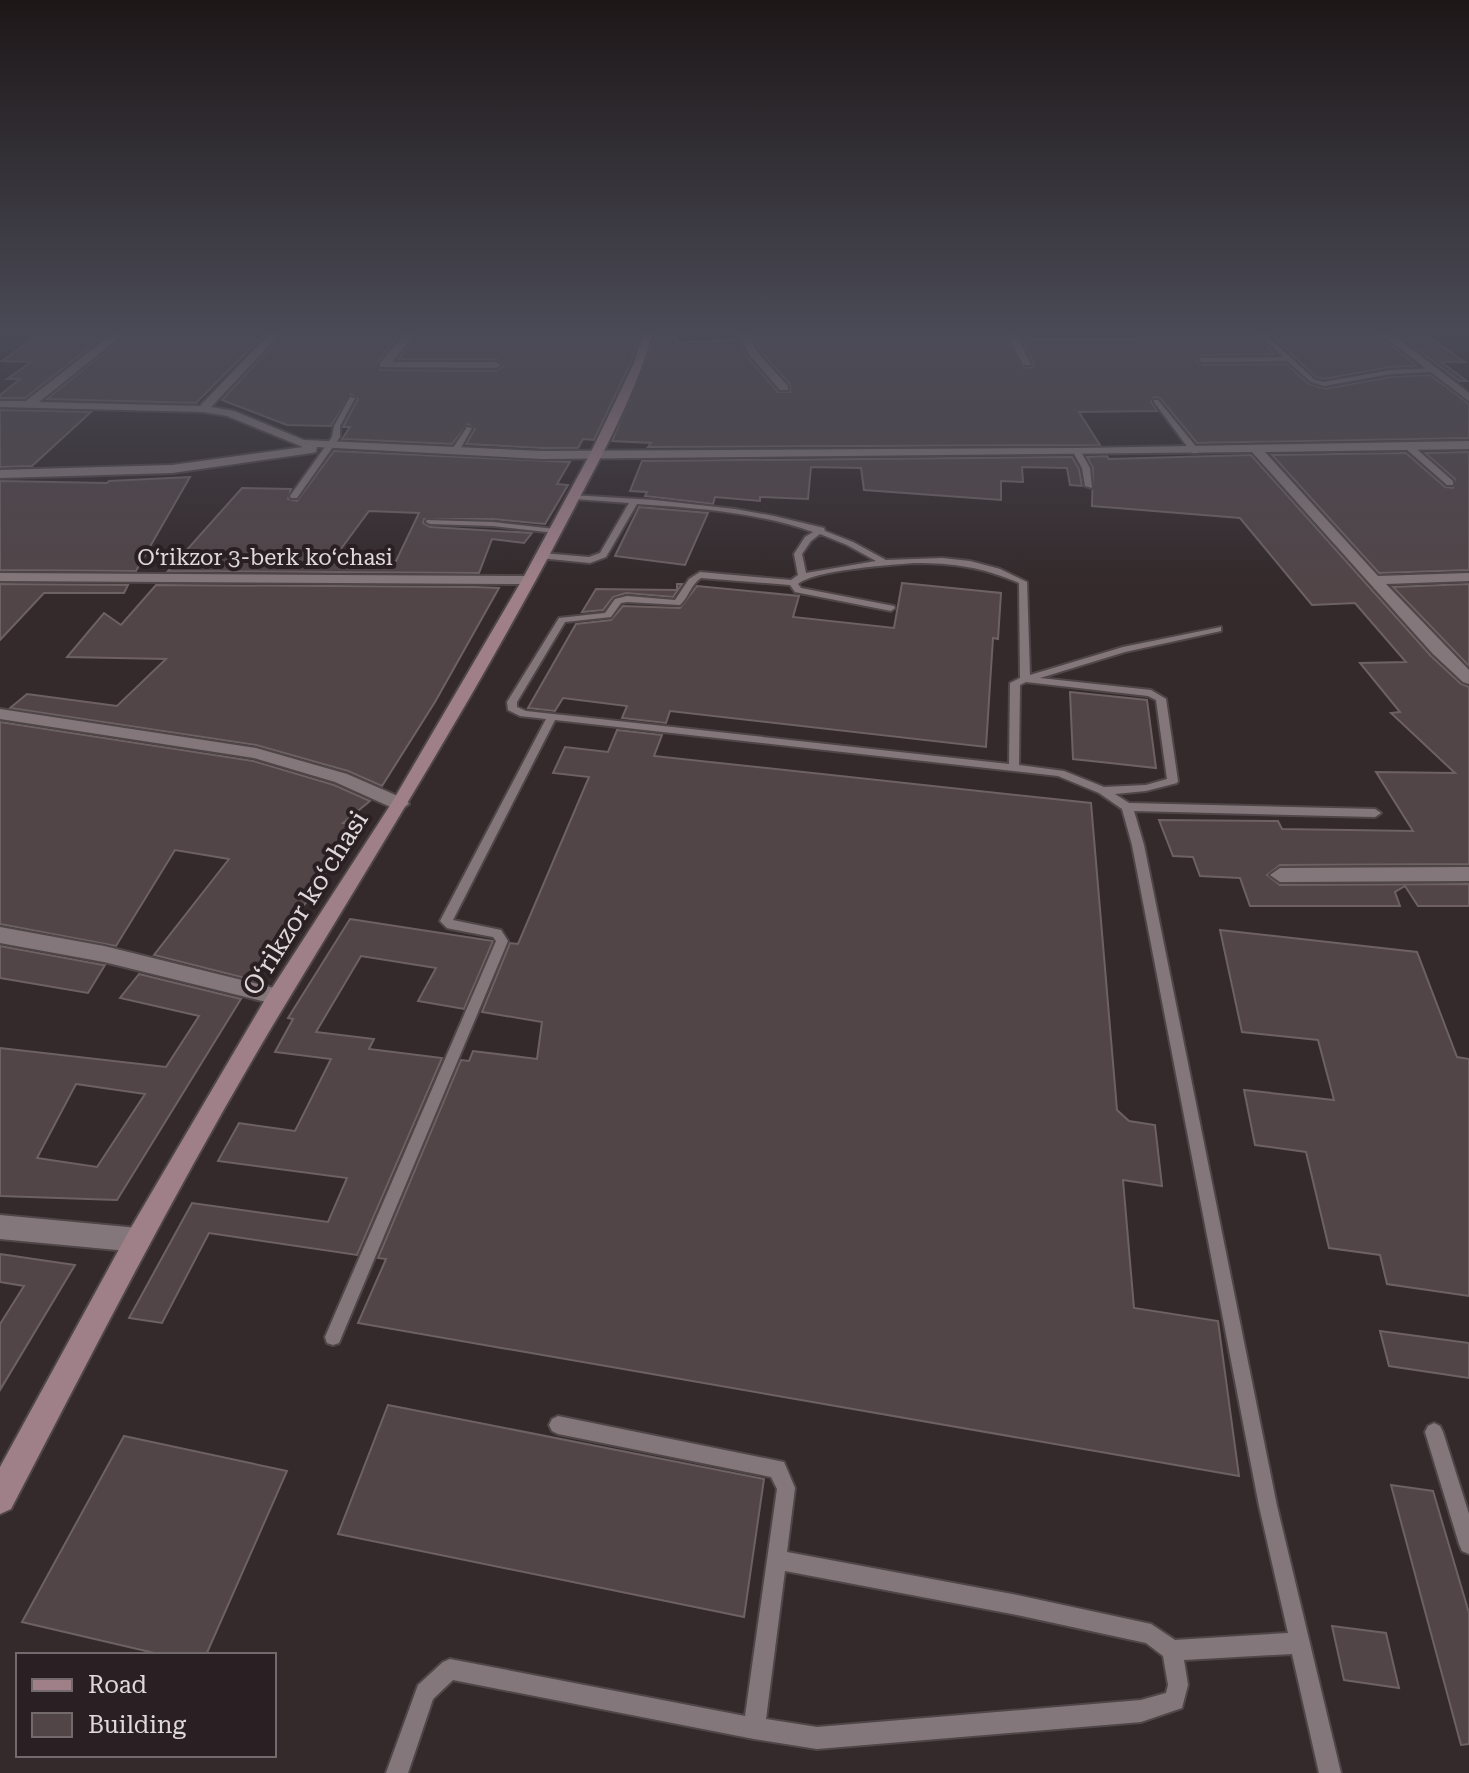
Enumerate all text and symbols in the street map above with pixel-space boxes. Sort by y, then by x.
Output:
street label: Oʻrikzor 3-berk koʻchasi [137,545,393,570]
street label: Oʻrikzor koʻchasi [236,805,374,1001]
legend [16,1653,276,1757]
text: Road [88,1671,147,1699]
text: Building [88,1711,186,1739]

